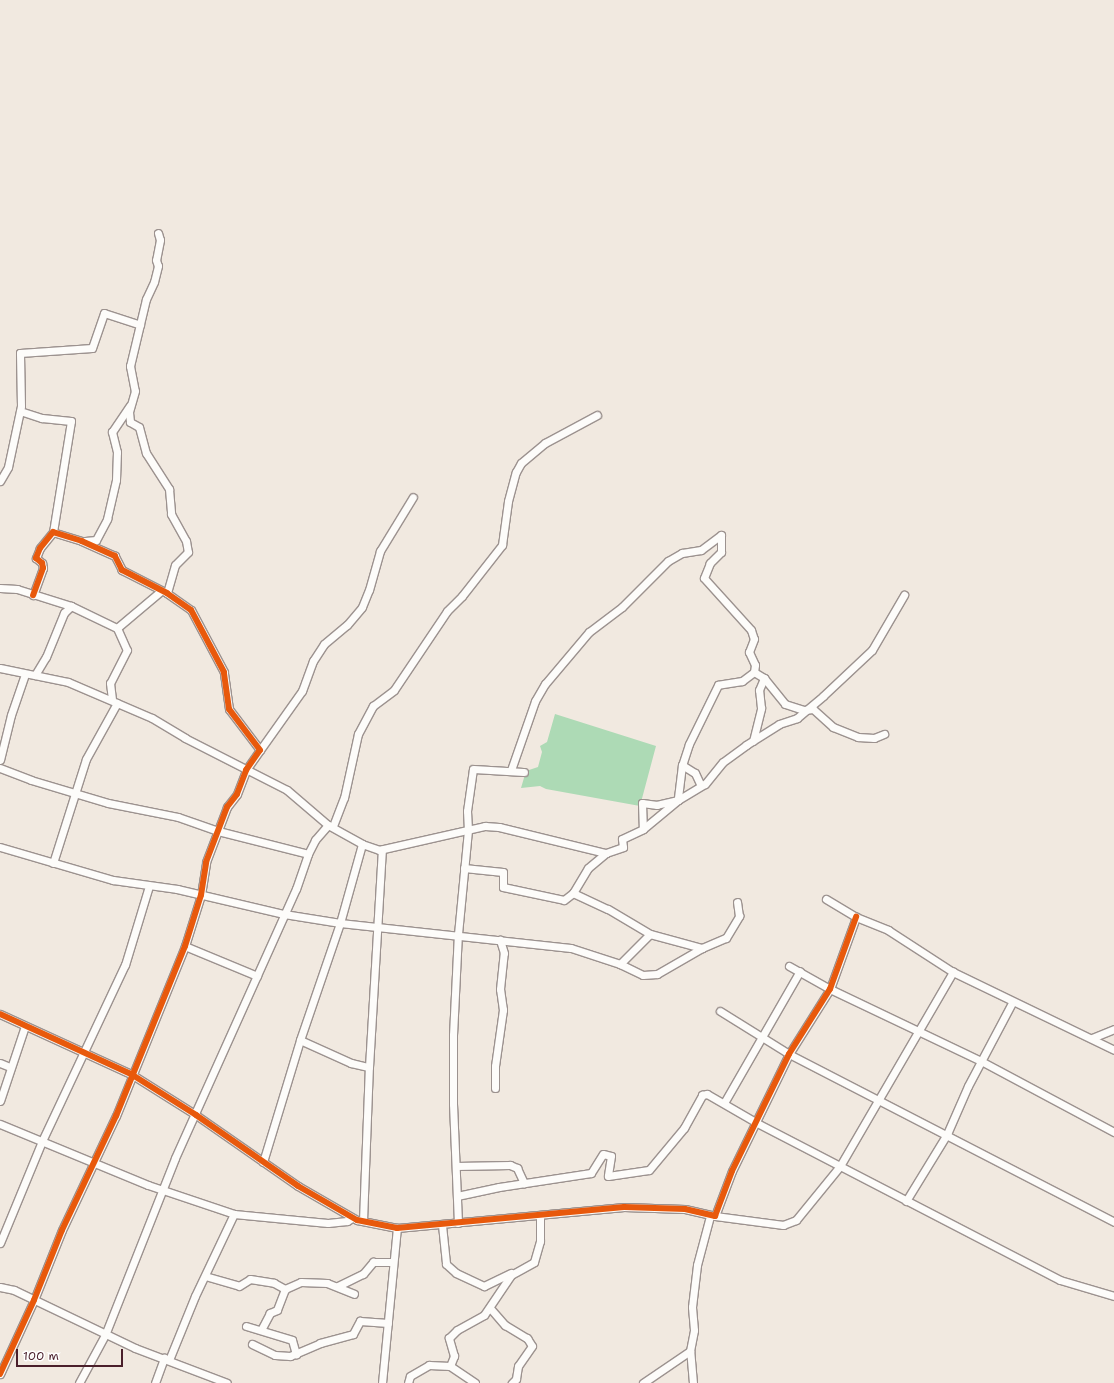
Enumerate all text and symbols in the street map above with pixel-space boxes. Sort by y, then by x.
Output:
scale bar [18,1341,125,1367]
text: 100 m [23,1348,59,1364]

